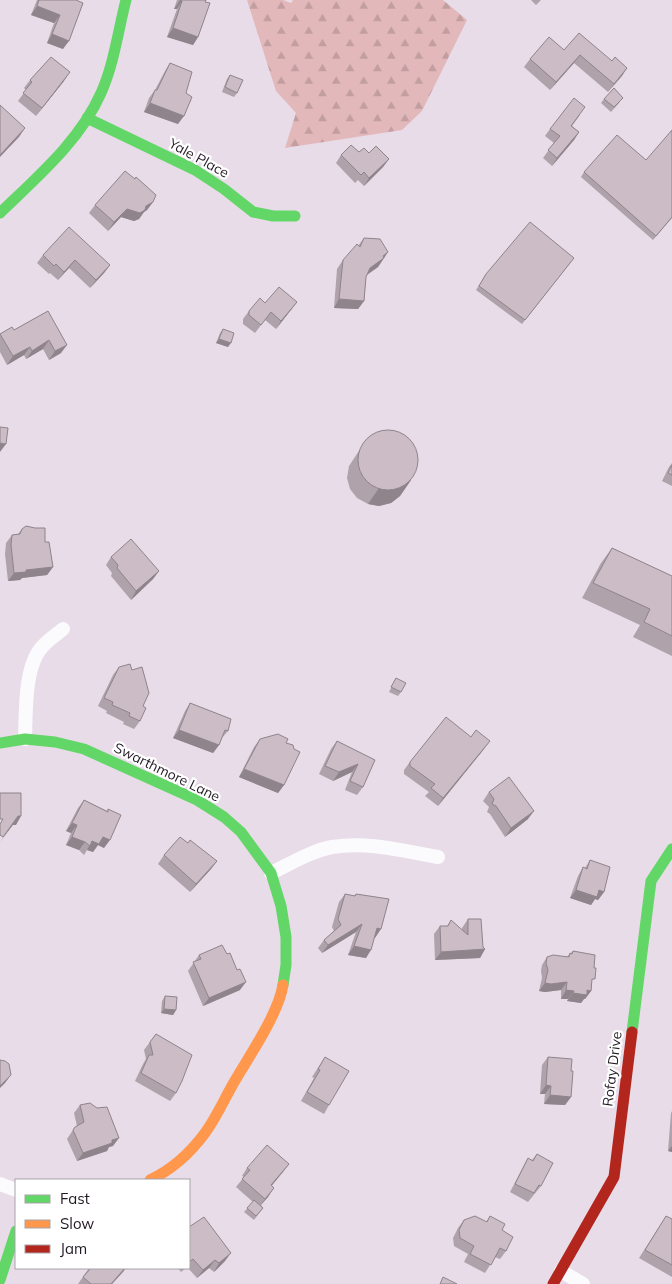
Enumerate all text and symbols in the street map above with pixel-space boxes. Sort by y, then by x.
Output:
street label: Yale Place [165,134,232,182]
street label: Swarthmore Lane [111,738,223,806]
street label: Rofay Drive [598,1031,626,1107]
legend [15,1179,190,1269]
text: Fast [60,1189,90,1208]
text: Slow [60,1214,94,1233]
text: Jam [60,1239,87,1258]

